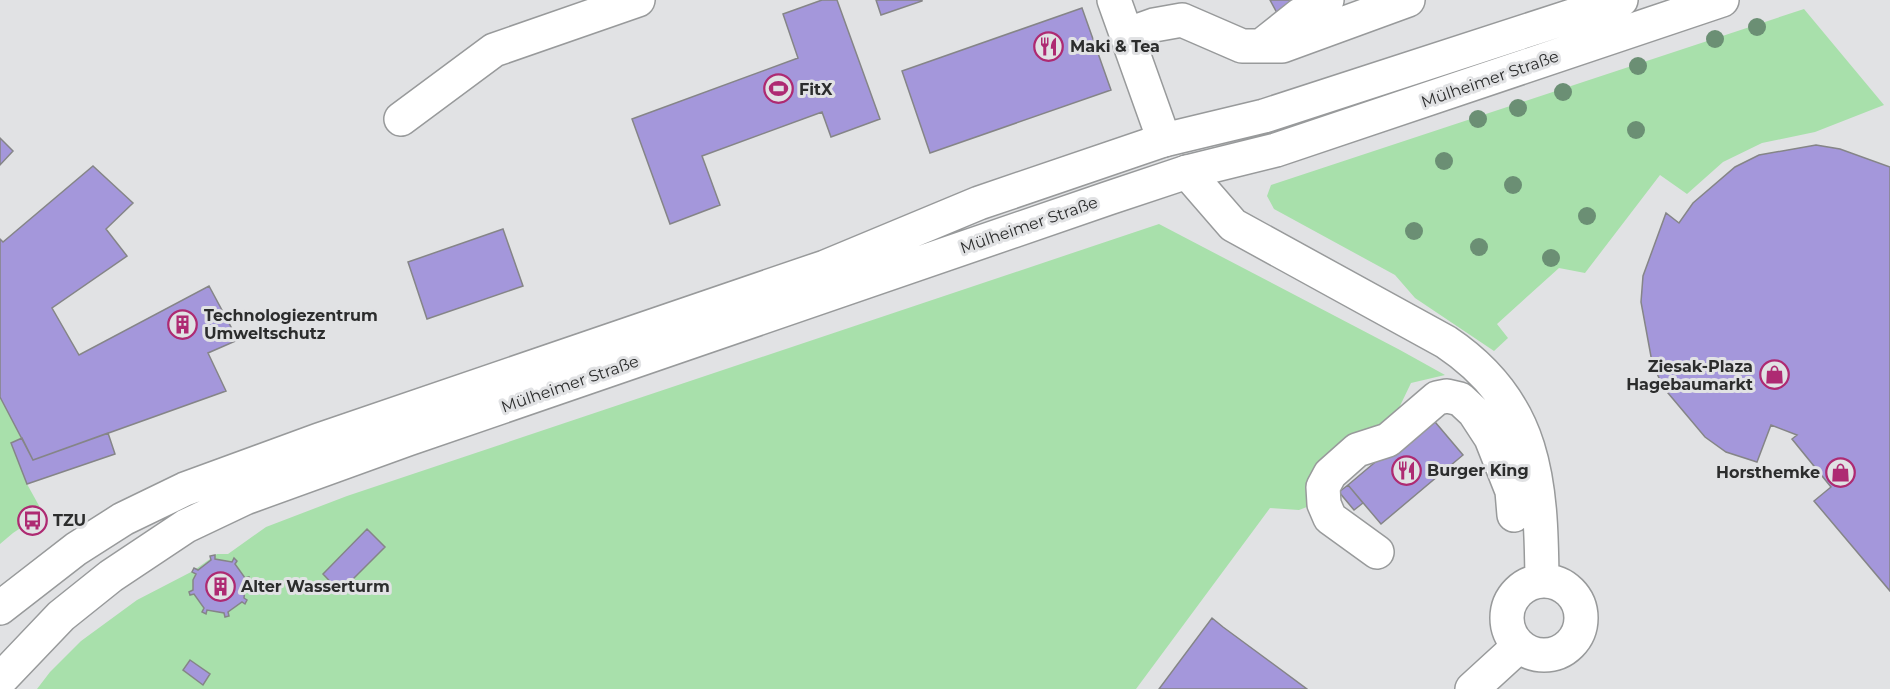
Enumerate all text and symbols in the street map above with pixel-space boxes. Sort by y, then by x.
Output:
restaurant icon: Maki & Tea [1033,30,1065,62]
place label: Maki & Tea [1070,37,1160,56]
street label: Mülheimer Straße [1419,47,1561,111]
sports icon: FitX [762,73,794,105]
place label: FitX [799,80,833,99]
street label: Mülheimer Straße [958,193,1100,257]
place label: Technologiezentrum Umweltschutz [204,306,378,343]
building icon: Technologiezentrum Umweltschutz [167,308,199,340]
street label: Mülheimer Straße [499,352,641,416]
place label: Ziesak-Plaza Hagebaumarkt [1626,357,1753,394]
shop icon: Ziesak-Plaza Hagebaumarkt [1758,359,1790,391]
restaurant icon: Burger King [1390,454,1422,486]
shop icon: Horsthemke [1825,456,1857,488]
place label: Burger King [1427,461,1529,480]
place label: Horsthemke [1716,463,1820,482]
bus stop icon: TZU [16,504,48,536]
place label: TZU [53,511,86,530]
building icon: Alter Wasserturm [204,570,236,602]
place label: Alter Wasserturm [240,577,390,596]

